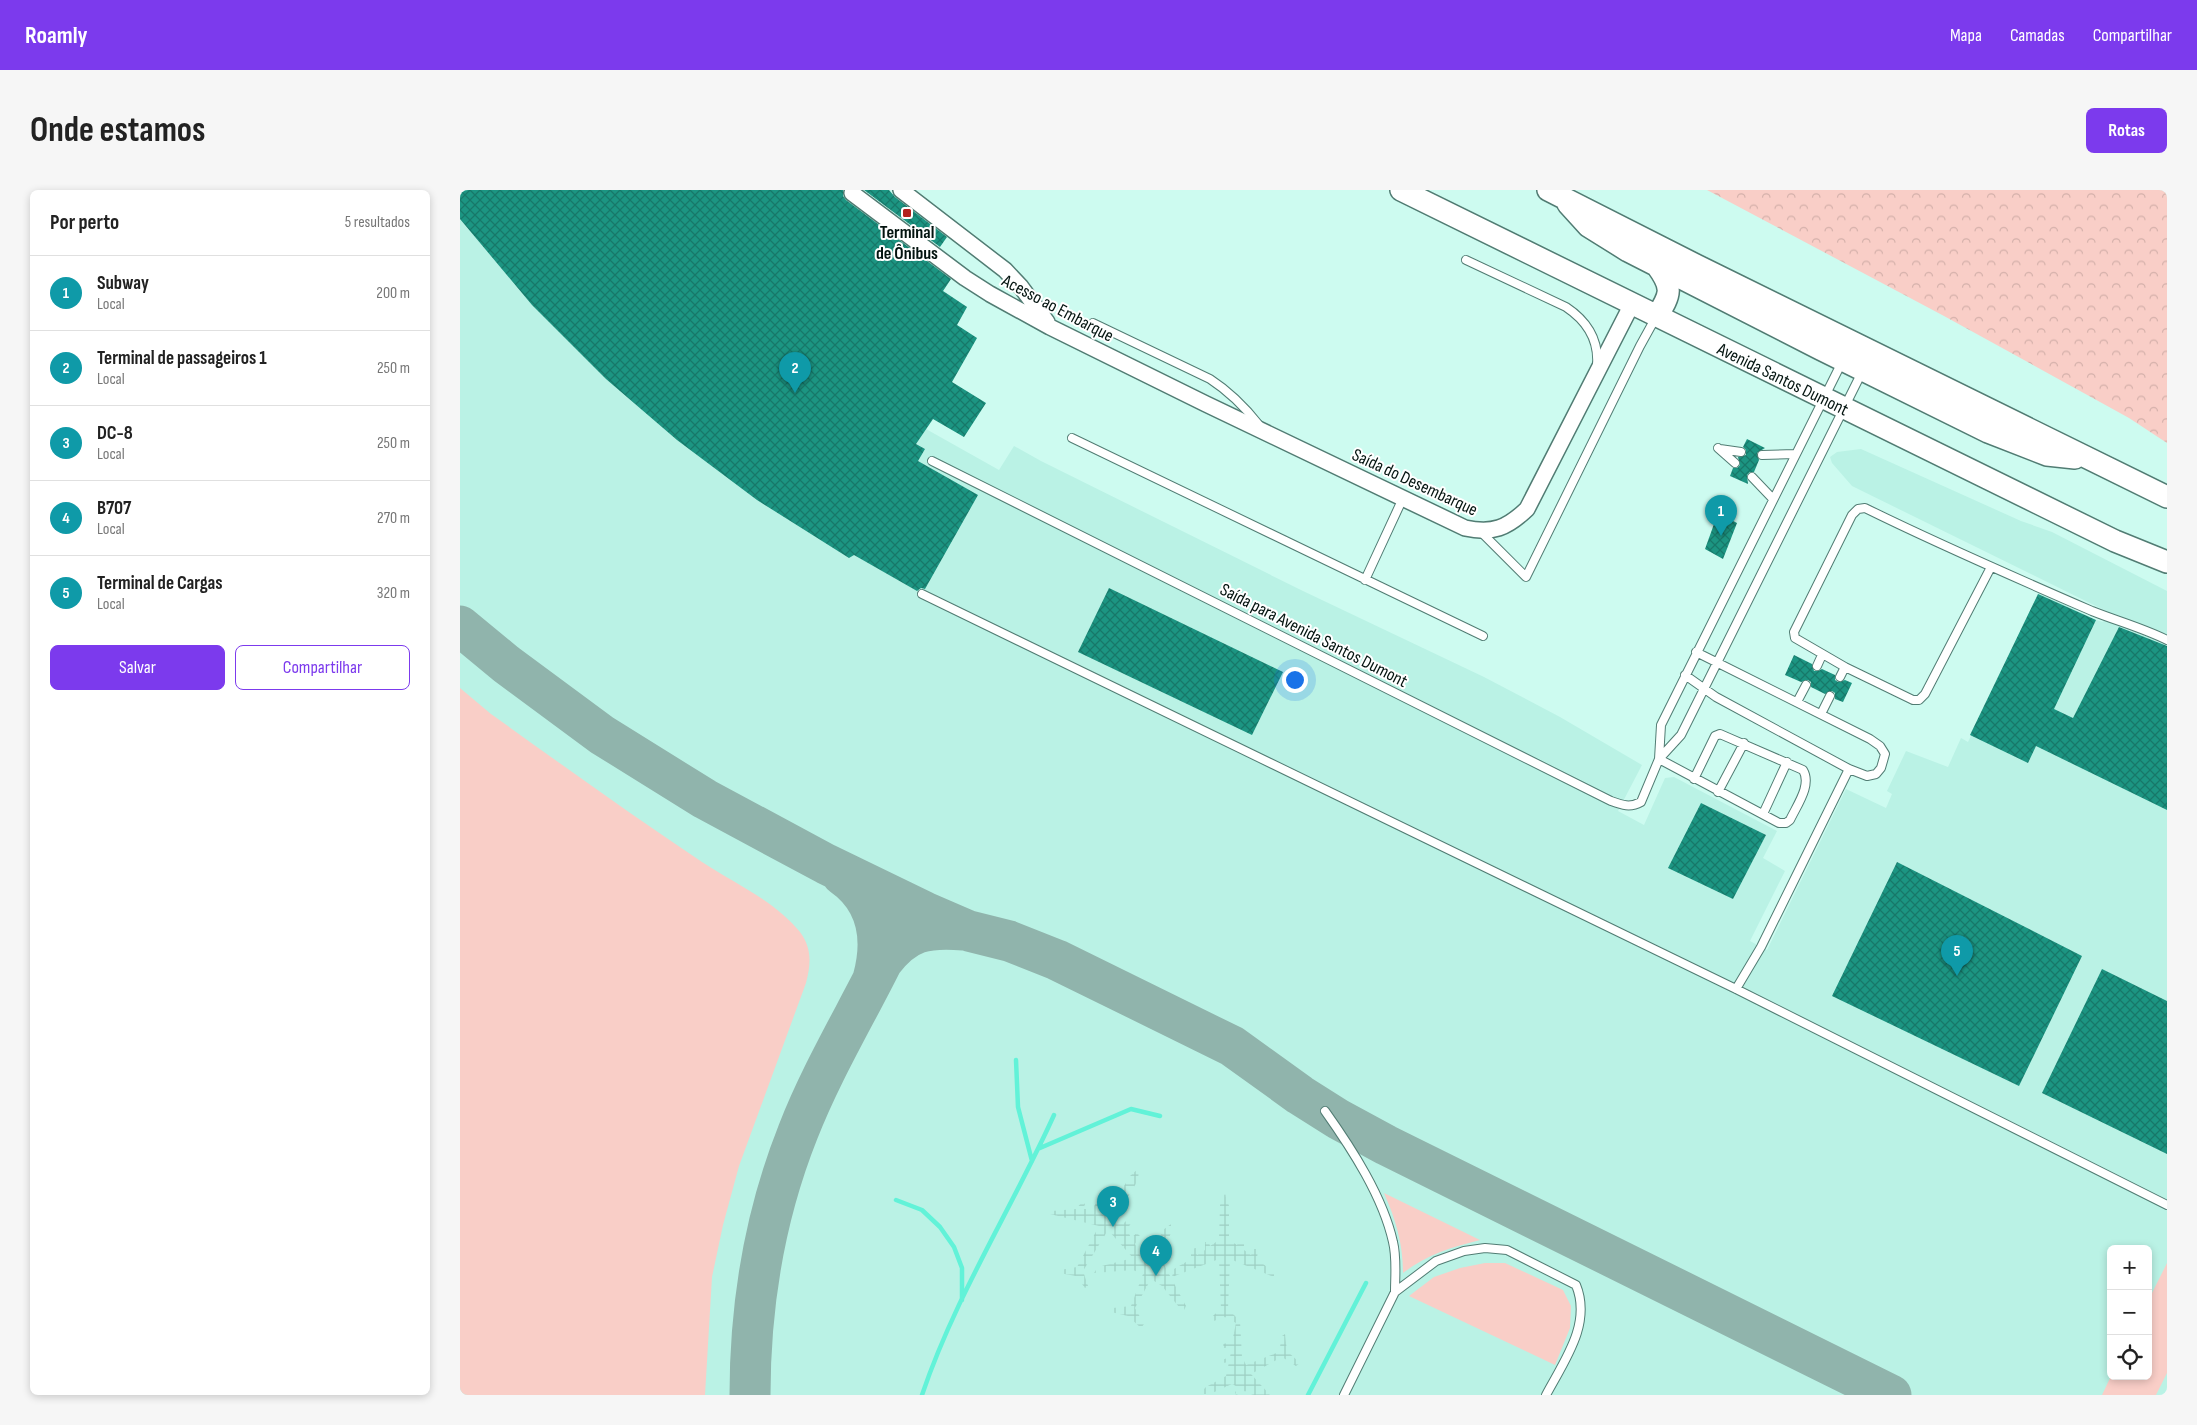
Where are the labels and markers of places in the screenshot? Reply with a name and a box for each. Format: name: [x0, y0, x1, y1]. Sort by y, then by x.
marker: Terminal de Ônibus: [901, 207, 913, 219]
place label: Terminal de Ônibus: [876, 222, 938, 264]
pin: 2: [779, 352, 811, 393]
pin: 1: [1705, 495, 1737, 536]
pin: 5: [1941, 935, 1973, 976]
pin: 3: [1097, 1186, 1129, 1227]
pin: 4: [1140, 1235, 1172, 1276]

